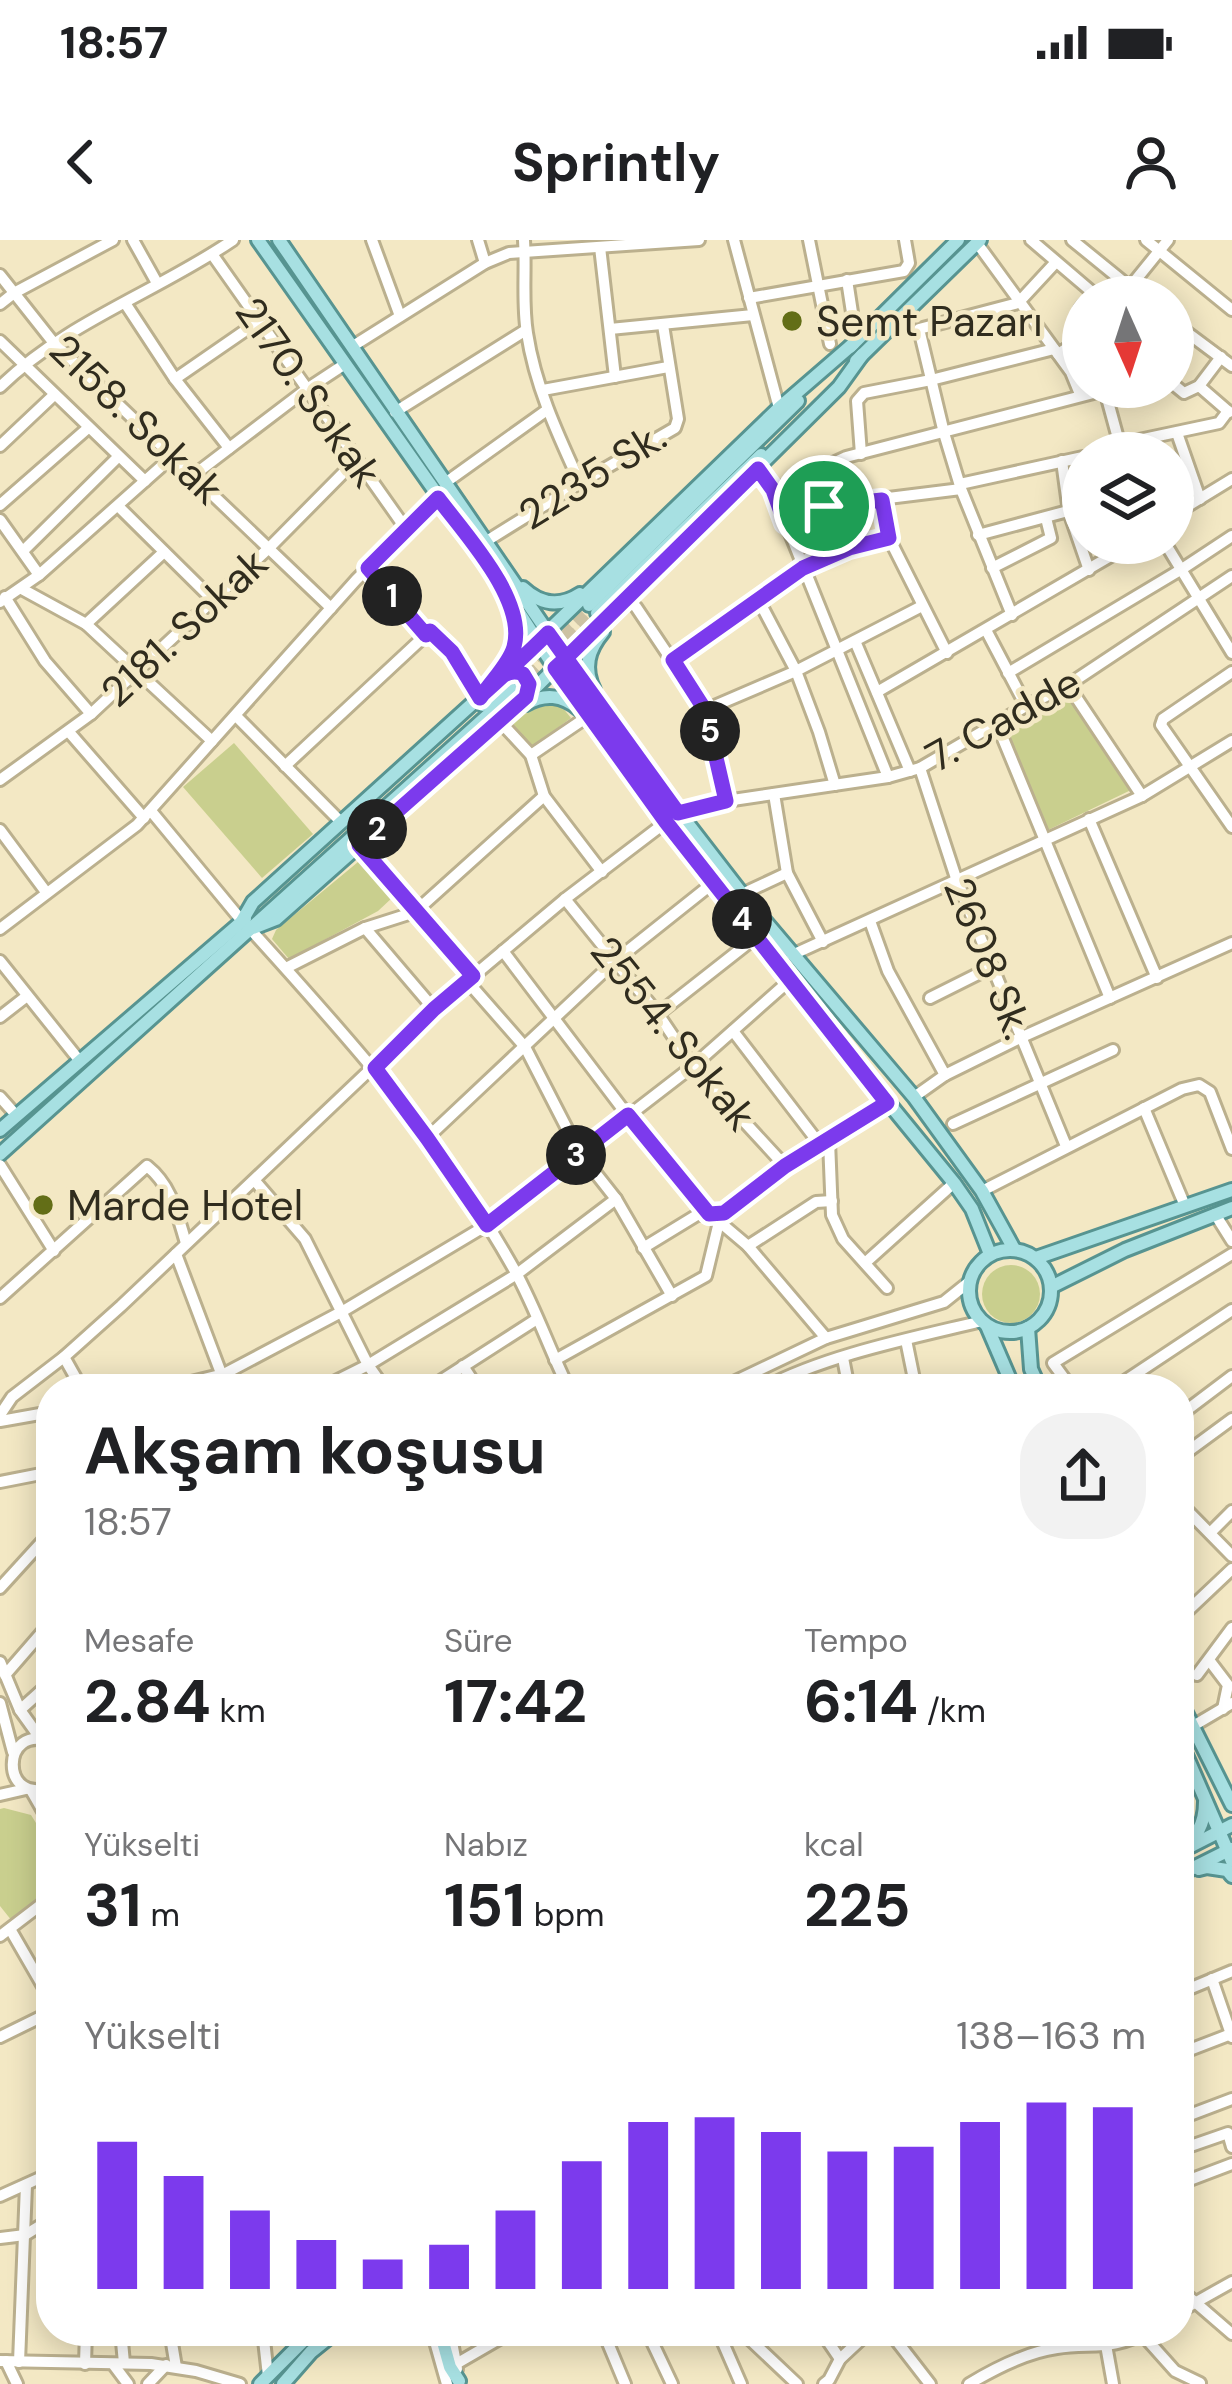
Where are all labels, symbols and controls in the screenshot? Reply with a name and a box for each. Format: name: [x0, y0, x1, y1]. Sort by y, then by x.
text: 18:57: [60, 13, 168, 72]
text: Sprintly: [512, 127, 720, 198]
icon: back: [48, 129, 114, 195]
icon: person: [1118, 129, 1184, 195]
north arrow: [1062, 276, 1194, 408]
map controls: [1062, 276, 1194, 564]
street label: 2170. Sokak: [223, 286, 394, 498]
place label: Semt Pazarı: [816, 294, 1043, 349]
marker: Semt Pazarı: [779, 308, 805, 334]
street label: 2158. Sokak: [38, 322, 236, 516]
street label: 2235 Sk.: [508, 409, 676, 542]
button: layers: [1062, 432, 1194, 564]
pin: [773, 455, 875, 557]
icon: arrive: [791, 473, 857, 539]
street label: 2181. Sokak: [89, 536, 279, 719]
pin: 1: [362, 566, 422, 626]
text: 1: [386, 574, 398, 617]
street label: 7. Cadde: [916, 654, 1090, 784]
pin: 5: [680, 701, 740, 761]
text: 5: [700, 709, 720, 752]
pin: 2: [347, 799, 407, 859]
text: 2: [367, 807, 387, 850]
street label: 2608 Sk.: [931, 869, 1046, 1047]
pin: 4: [712, 889, 772, 949]
text: 4: [731, 897, 753, 940]
street label: 2554. Sokak: [578, 925, 769, 1142]
pin: 3: [546, 1125, 606, 1185]
text: 3: [566, 1133, 586, 1176]
place label: Marde Hotel: [67, 1178, 303, 1233]
marker: Marde Hotel: [30, 1192, 56, 1218]
text: Akşam koşusu: [84, 1408, 546, 1493]
button: share: [1020, 1413, 1146, 1539]
text: 18:57: [84, 1496, 172, 1547]
text: Mesafe: [84, 1619, 194, 1662]
text: Süre: [444, 1619, 512, 1662]
text: Tempo: [804, 1619, 908, 1662]
text: 2.84: [84, 1662, 211, 1741]
text: 17:42: [444, 1662, 587, 1741]
text: 6:14: [804, 1662, 918, 1741]
text: km: [211, 1689, 266, 1732]
text: /km: [918, 1689, 986, 1732]
text: Yükselti: [84, 1823, 200, 1866]
text: Nabız: [444, 1823, 528, 1866]
text: kcal: [804, 1823, 864, 1866]
text: 31: [84, 1866, 142, 1945]
text: 151: [444, 1866, 525, 1945]
text: 225: [804, 1866, 911, 1945]
text: m: [142, 1893, 180, 1936]
text: bpm: [525, 1893, 605, 1936]
text: Yükselti: [84, 2010, 221, 2061]
text: 138–163 m: [956, 2010, 1146, 2061]

